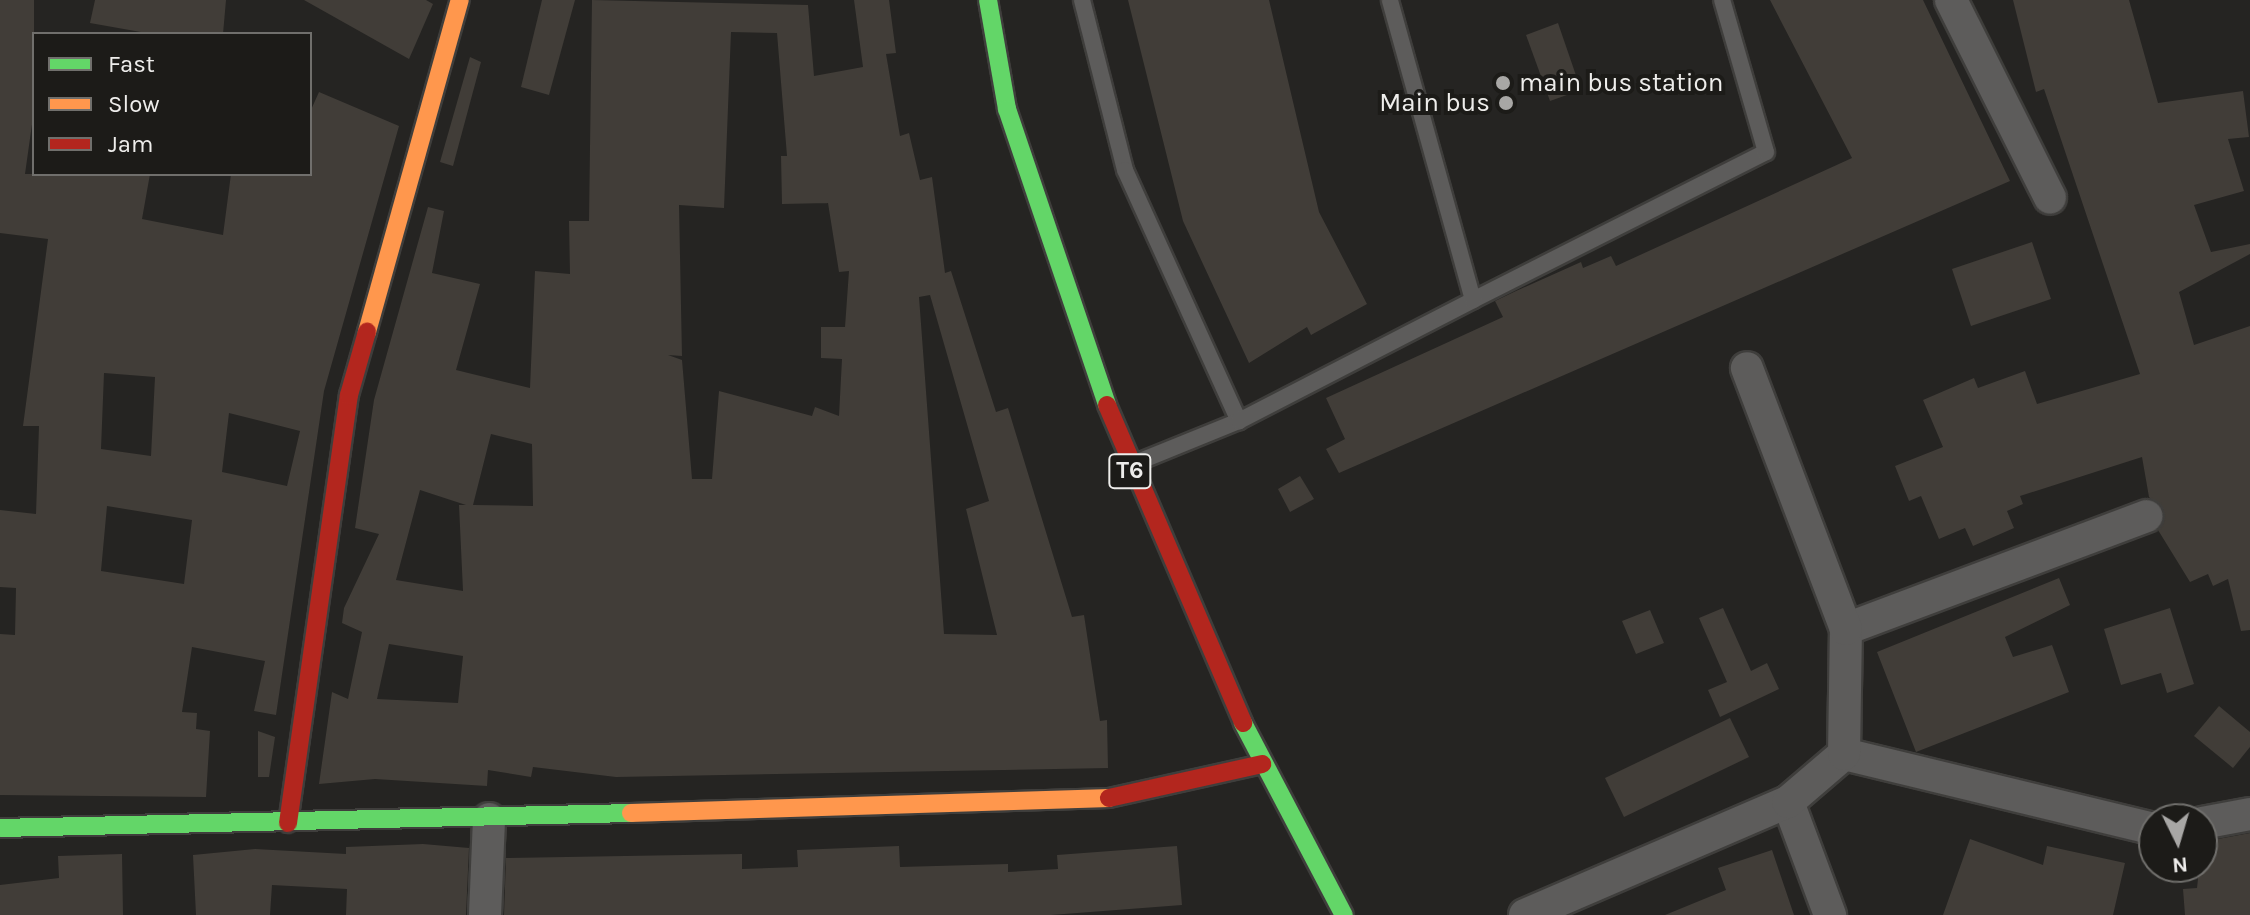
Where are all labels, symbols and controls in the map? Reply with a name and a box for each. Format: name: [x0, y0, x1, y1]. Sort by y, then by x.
legend: [32, 32, 312, 176]
text: Fast: [108, 50, 155, 78]
place label: main bus station: [1519, 67, 1723, 99]
marker: main bus station: [1494, 74, 1512, 92]
place label: Main bus: [1379, 87, 1490, 119]
text: Slow: [108, 90, 160, 118]
marker: Main bus: [1497, 94, 1515, 112]
text: Jam: [108, 130, 153, 158]
road number: T6: [1108, 451, 1152, 491]
north arrow: [2138, 803, 2218, 883]
text: N: [2171, 851, 2189, 879]

